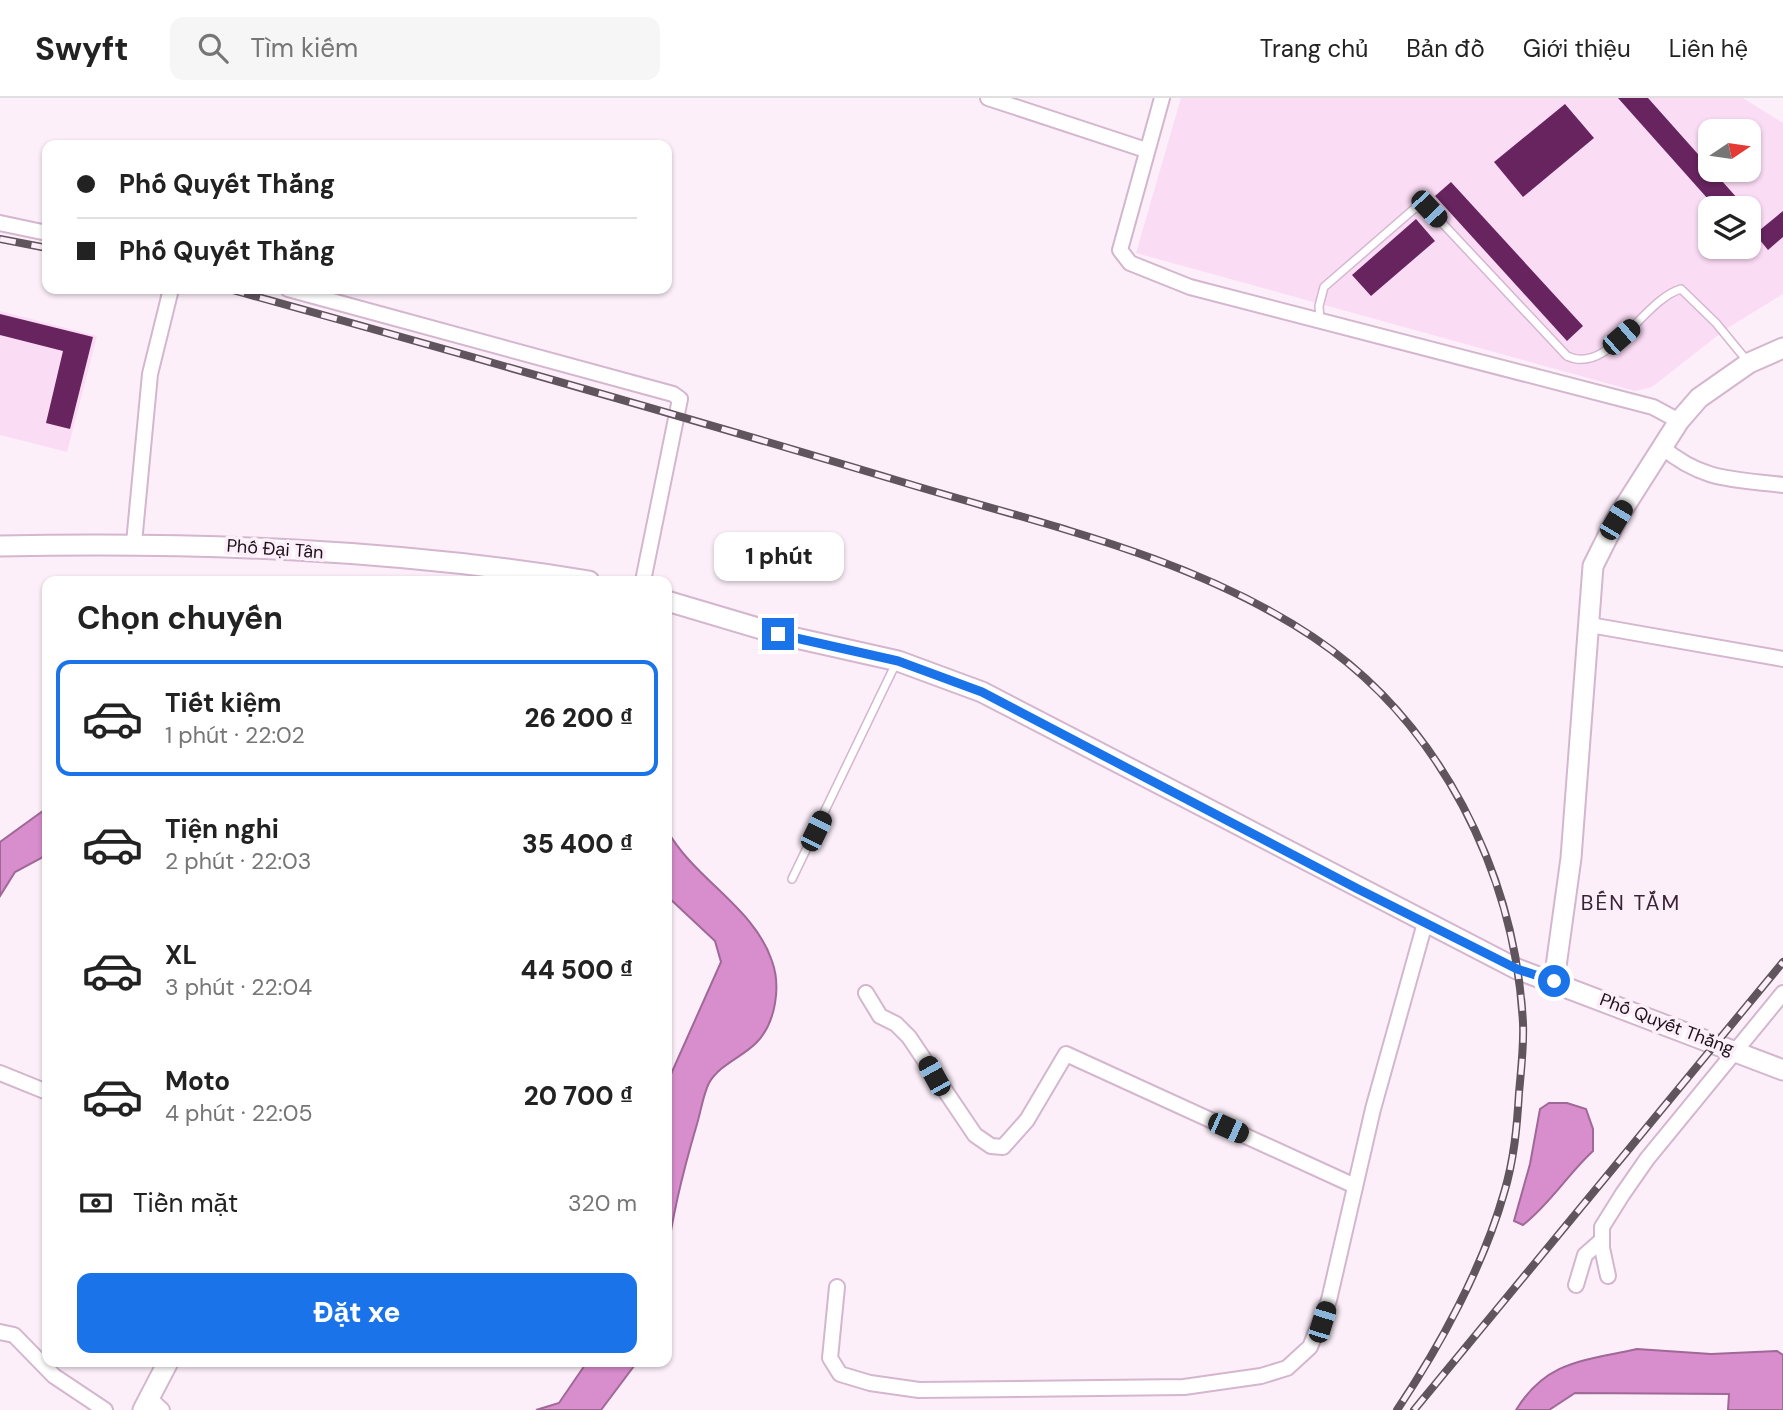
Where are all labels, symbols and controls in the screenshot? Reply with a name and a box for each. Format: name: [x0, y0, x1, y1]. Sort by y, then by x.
search box: [170, 17, 660, 80]
text: Swyft: [35, 27, 128, 70]
icon: search: [194, 29, 232, 67]
text: Tìm kiếm: [250, 31, 358, 65]
text: Trang chủ: [1260, 33, 1368, 64]
text: Bản đồ: [1406, 33, 1485, 64]
text: Giới thiệu: [1523, 33, 1631, 64]
text: Liên hệ: [1669, 33, 1748, 64]
north arrow: [1698, 119, 1760, 182]
map controls: [1698, 119, 1761, 259]
text: Phố Quyết Thắng: [119, 167, 335, 201]
car: [1407, 186, 1452, 232]
button: layers: [1698, 196, 1761, 259]
text: Phố Quyết Thắng: [119, 234, 335, 268]
car: [1599, 315, 1644, 359]
car: [1597, 497, 1636, 543]
callout: 1 phút: [713, 532, 843, 582]
street label: Phố Đại Tân: [226, 534, 324, 564]
text: 1 phút: [745, 541, 813, 571]
text: Chọn chuyến: [77, 597, 283, 639]
route end: [762, 618, 794, 650]
text: Tiết kiệm: [165, 686, 282, 720]
icon: car: [81, 687, 144, 750]
text: 26 200 ₫: [524, 701, 633, 735]
text: 1 phút · 22:02: [165, 720, 305, 750]
car: [798, 808, 835, 854]
text: Tiện nghi: [165, 812, 279, 846]
icon: car: [81, 813, 144, 876]
text: 35 400 ₫: [522, 827, 633, 861]
text: 2 phút · 22:03: [165, 846, 311, 876]
district label: BẾN TẮM: [1581, 889, 1681, 917]
text: XL: [165, 938, 197, 972]
icon: car: [81, 939, 144, 1002]
text: 44 500 ₫: [521, 953, 633, 987]
route start: [1538, 965, 1570, 997]
text: 3 phút · 22:04: [165, 972, 312, 1002]
street label: Phố Quyết Thắng: [1596, 987, 1738, 1061]
car: [915, 1053, 954, 1099]
text: Moto: [165, 1064, 230, 1098]
icon: car: [81, 1065, 144, 1128]
text: 20 700 ₫: [524, 1079, 633, 1113]
text: 4 phút · 22:05: [165, 1098, 313, 1128]
car: [1205, 1110, 1252, 1146]
icon: cash: [77, 1184, 115, 1222]
text: Tiền mặt: [133, 1186, 238, 1220]
text: 320 m: [568, 1188, 637, 1218]
button: Đặt xe: [77, 1273, 637, 1353]
car: [1306, 1299, 1339, 1345]

